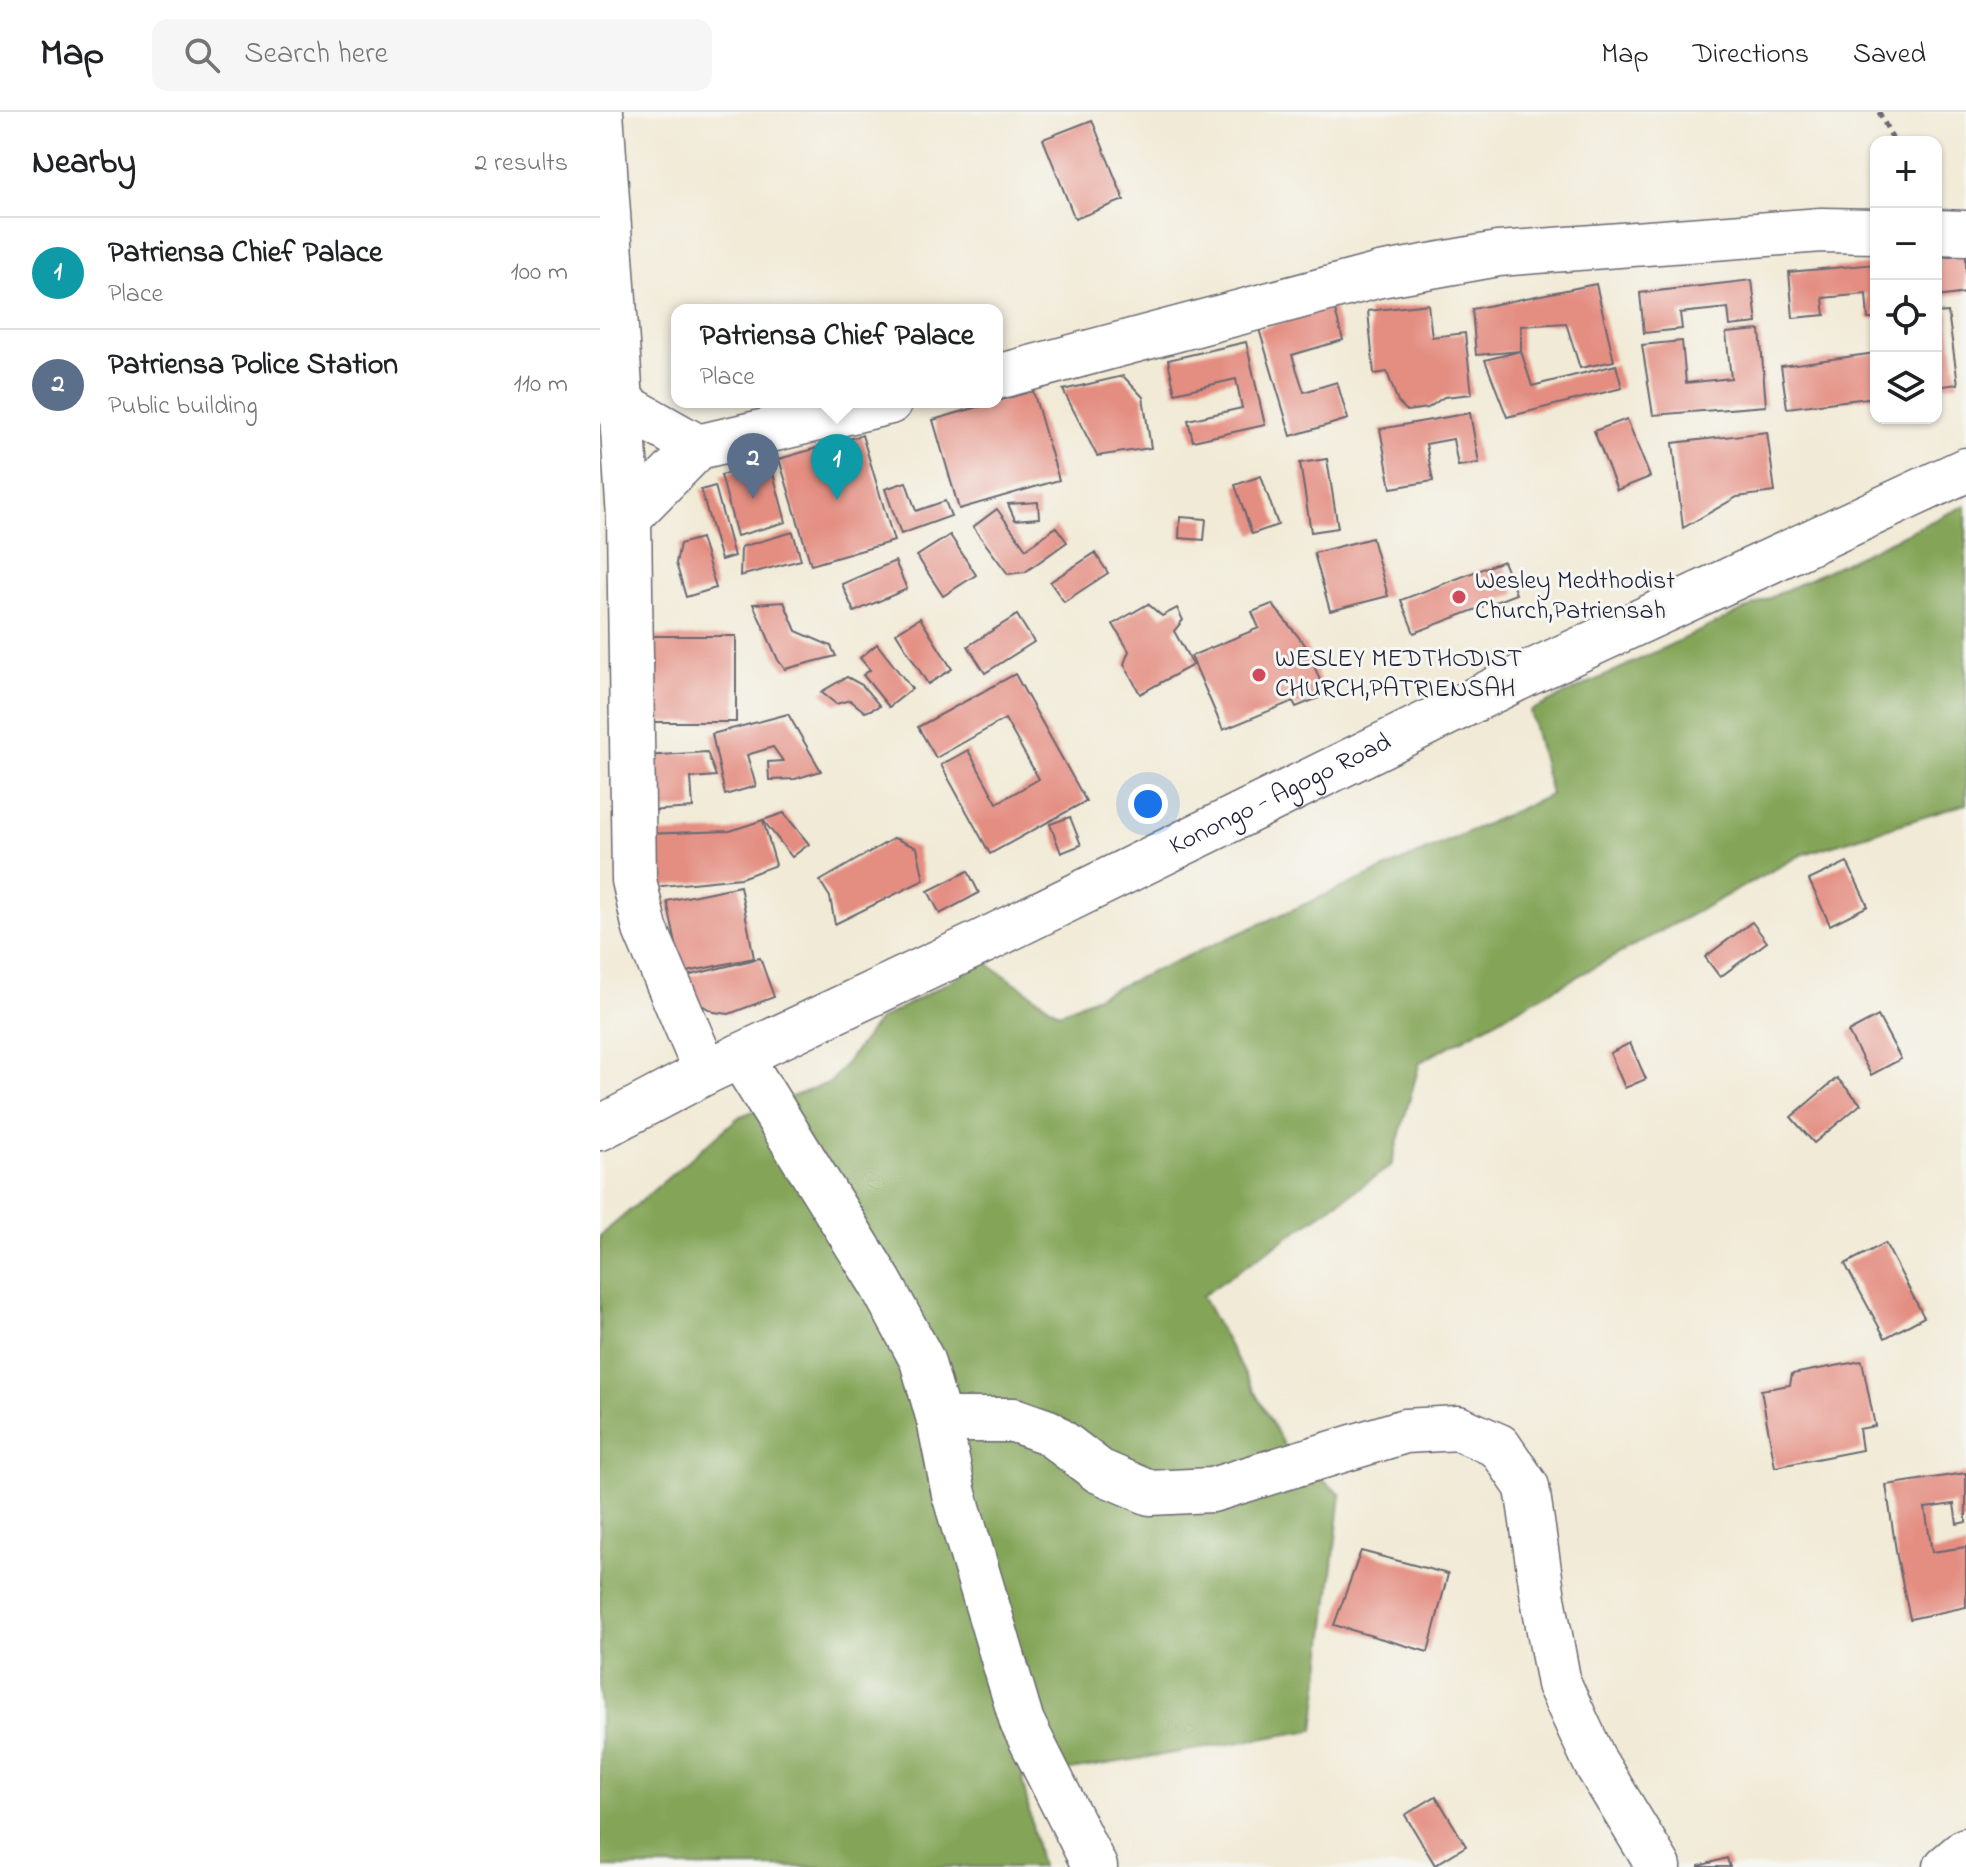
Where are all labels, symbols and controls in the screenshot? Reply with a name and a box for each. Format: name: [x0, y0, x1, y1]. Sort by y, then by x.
search box: [152, 19, 712, 91]
text: Map: [40, 27, 104, 83]
icon: search: [180, 33, 224, 77]
text: Search here: [244, 33, 388, 77]
text: Map: [1601, 35, 1649, 76]
text: Directions: [1693, 35, 1809, 76]
text: Saved: [1853, 35, 1926, 76]
map controls: [1870, 136, 1942, 424]
button: +: [1870, 136, 1942, 208]
text: Nearby: [32, 139, 136, 189]
text: 2 results: [475, 145, 568, 183]
button: −: [1870, 208, 1942, 280]
text: Patriensa Chief Palace: [108, 232, 383, 276]
text: 1: [54, 254, 62, 292]
text: 100 m: [511, 254, 568, 292]
text: Place: [108, 276, 163, 314]
button: locate: [1870, 280, 1942, 352]
popup: [671, 304, 1003, 408]
text: Patriensa Chief Palace: [700, 315, 974, 359]
text: Patriensa Police Station: [108, 344, 398, 388]
button: layers: [1870, 352, 1942, 424]
text: Place: [700, 359, 755, 397]
text: 2: [52, 366, 64, 404]
text: 110 m: [514, 366, 568, 404]
text: Public building: [108, 388, 258, 426]
pin: 2: [727, 433, 779, 499]
pin: 1: [811, 434, 863, 500]
place label: Wesley Medthodist Church,Patriensah: [1475, 563, 1675, 631]
marker: Wesley Medthodist Church,Patriensah: [1450, 588, 1468, 606]
place label: WESLEY MEDTHODIST CHURCH,PATRIENSAH: [1275, 641, 1522, 709]
marker: WESLEY MEDTHODIST CHURCH,PATRIENSAH: [1250, 666, 1268, 684]
street label: Konongo - Agogo Road: [1163, 724, 1399, 866]
your location: [1128, 784, 1168, 824]

